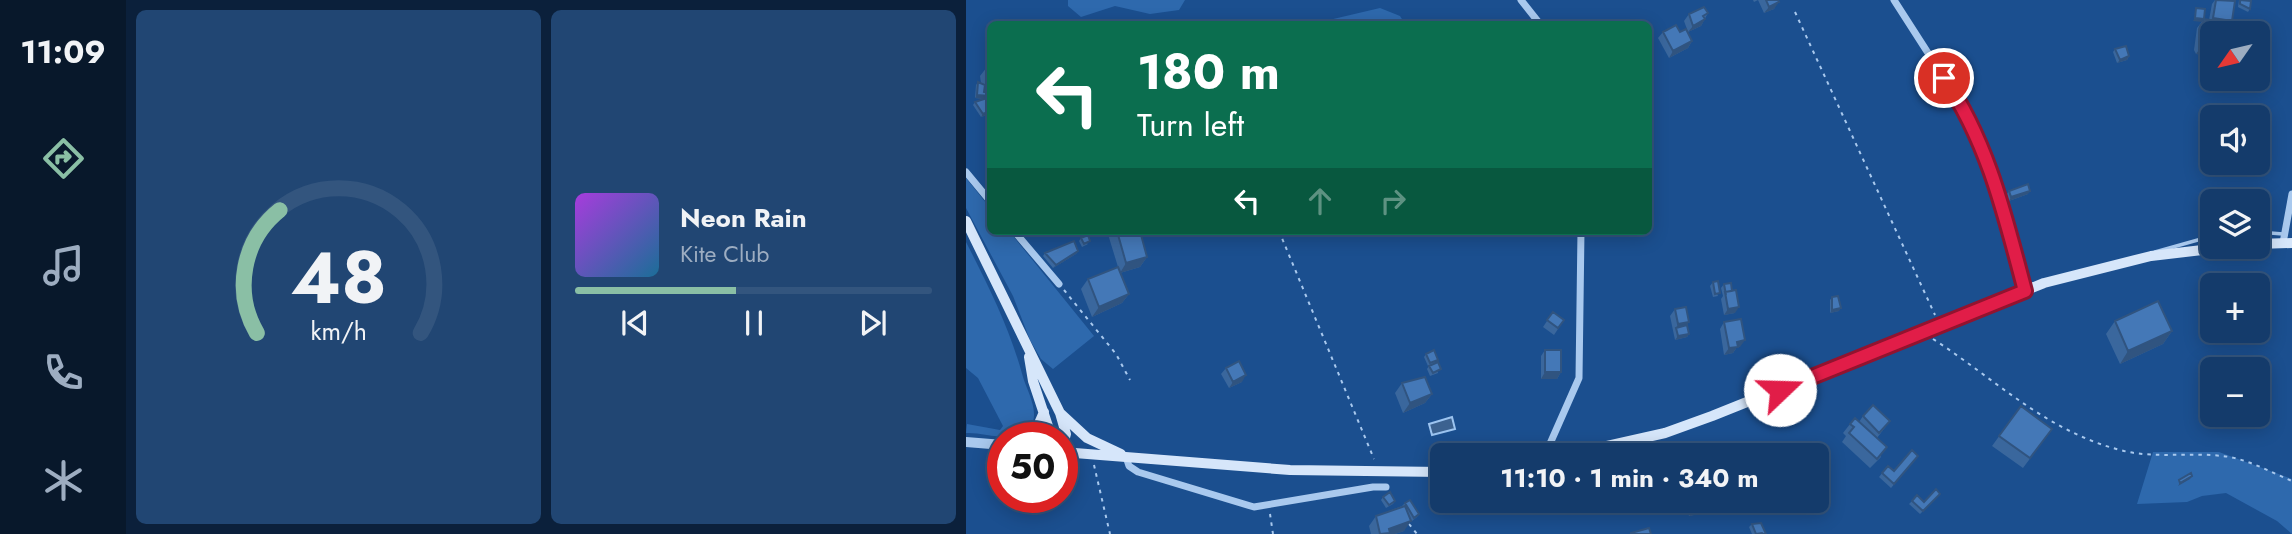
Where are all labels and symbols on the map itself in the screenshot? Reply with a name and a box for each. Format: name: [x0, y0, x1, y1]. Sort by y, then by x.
north arrow: [2200, 21, 2270, 91]
pin: [1914, 48, 1974, 108]
position arrow: [1743, 353, 1817, 427]
speed limit sign: 50: [987, 422, 1078, 513]

